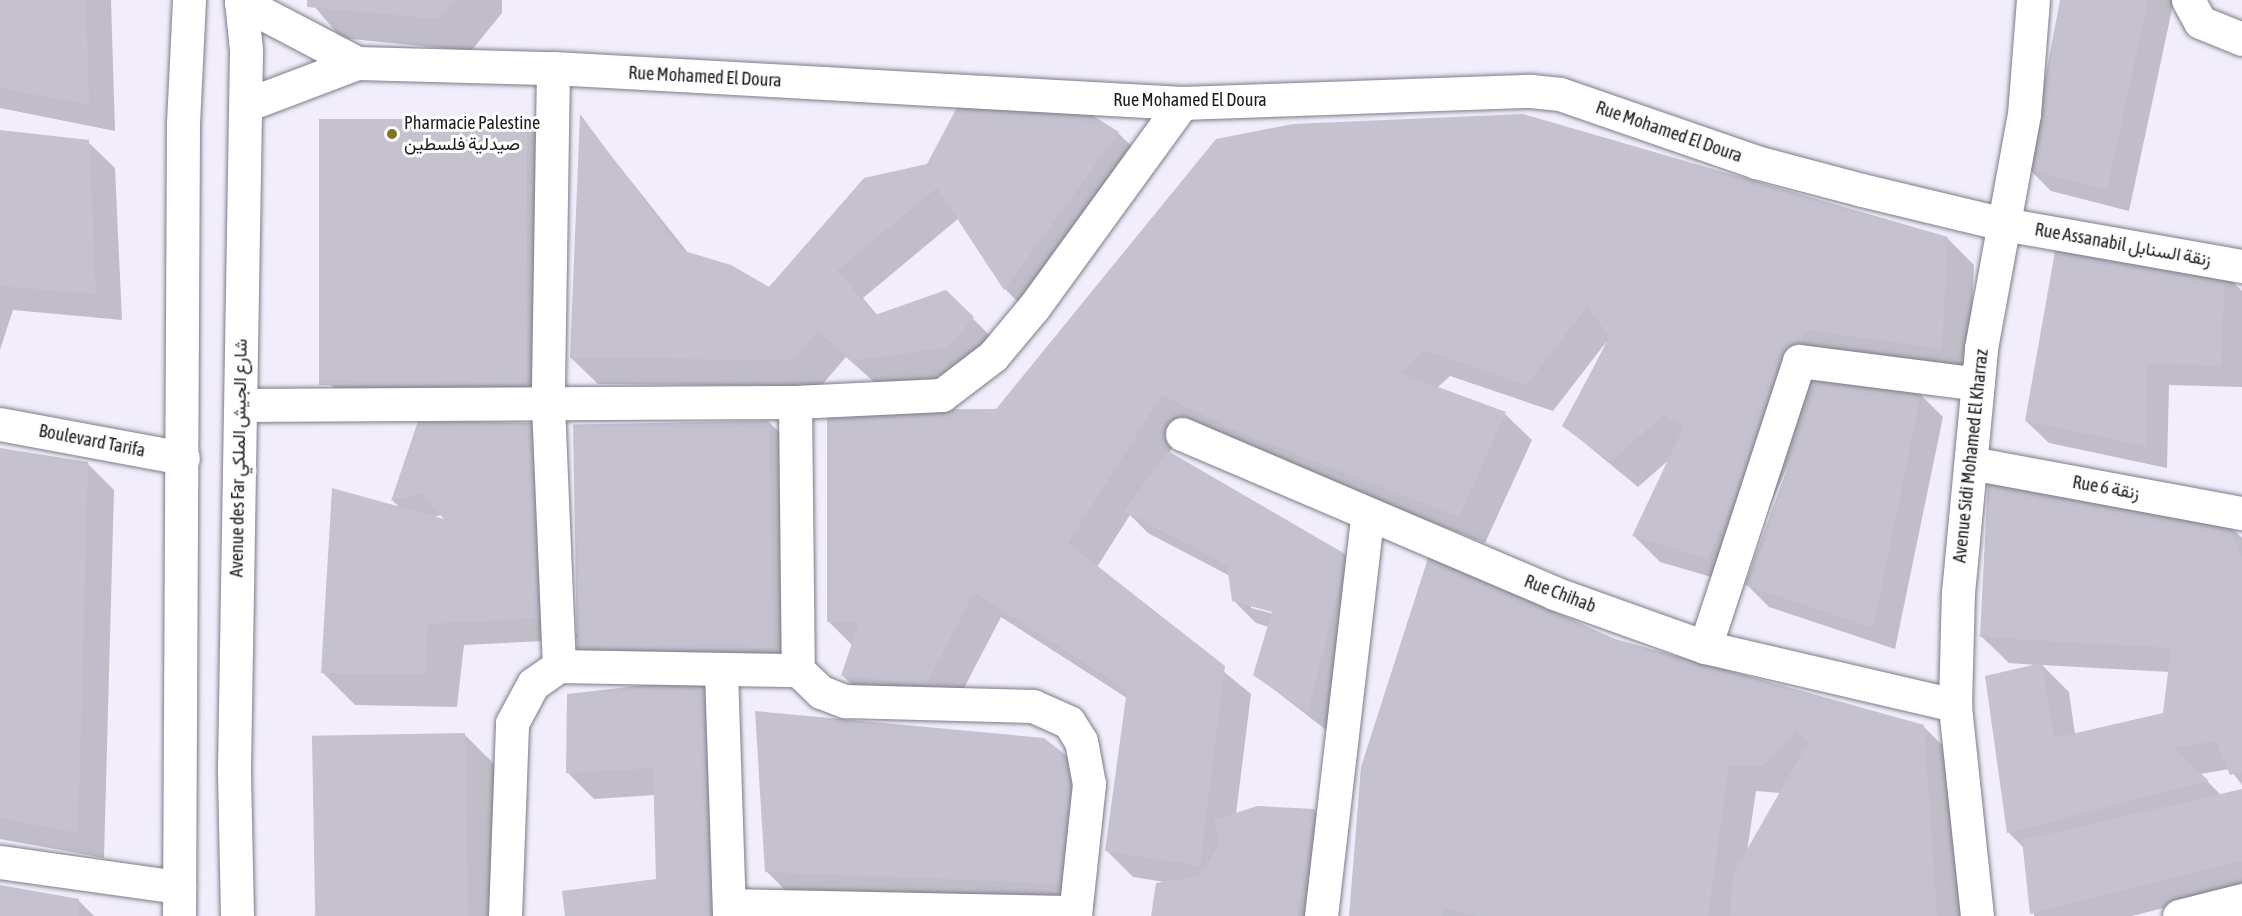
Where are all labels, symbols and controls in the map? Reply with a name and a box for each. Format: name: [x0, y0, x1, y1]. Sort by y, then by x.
street label: Rue Mohamed El Doura: [628, 62, 782, 92]
street label: Rue Mohamed El Doura: [1113, 89, 1267, 111]
street label: Rue Mohamed El Doura: [1593, 97, 1745, 167]
place label: Pharmacie Palestine صيدلية فلسطين: [404, 113, 540, 156]
marker: Pharmacie Palestine صيدلية فلسطين: [385, 127, 399, 141]
street label: Rue Assanabil زنقة السنابل: [2033, 219, 2213, 271]
street label: Avenue des Far شارع الجيش الملكي: [226, 338, 252, 578]
street label: Avenue Sidi Mohamed El Kharraz: [1949, 348, 1993, 564]
street label: Boulevard Tarifa: [37, 420, 147, 462]
street label: Rue 6 زنقة: [2071, 471, 2141, 505]
street label: Rue Chihab: [1521, 570, 1599, 618]

